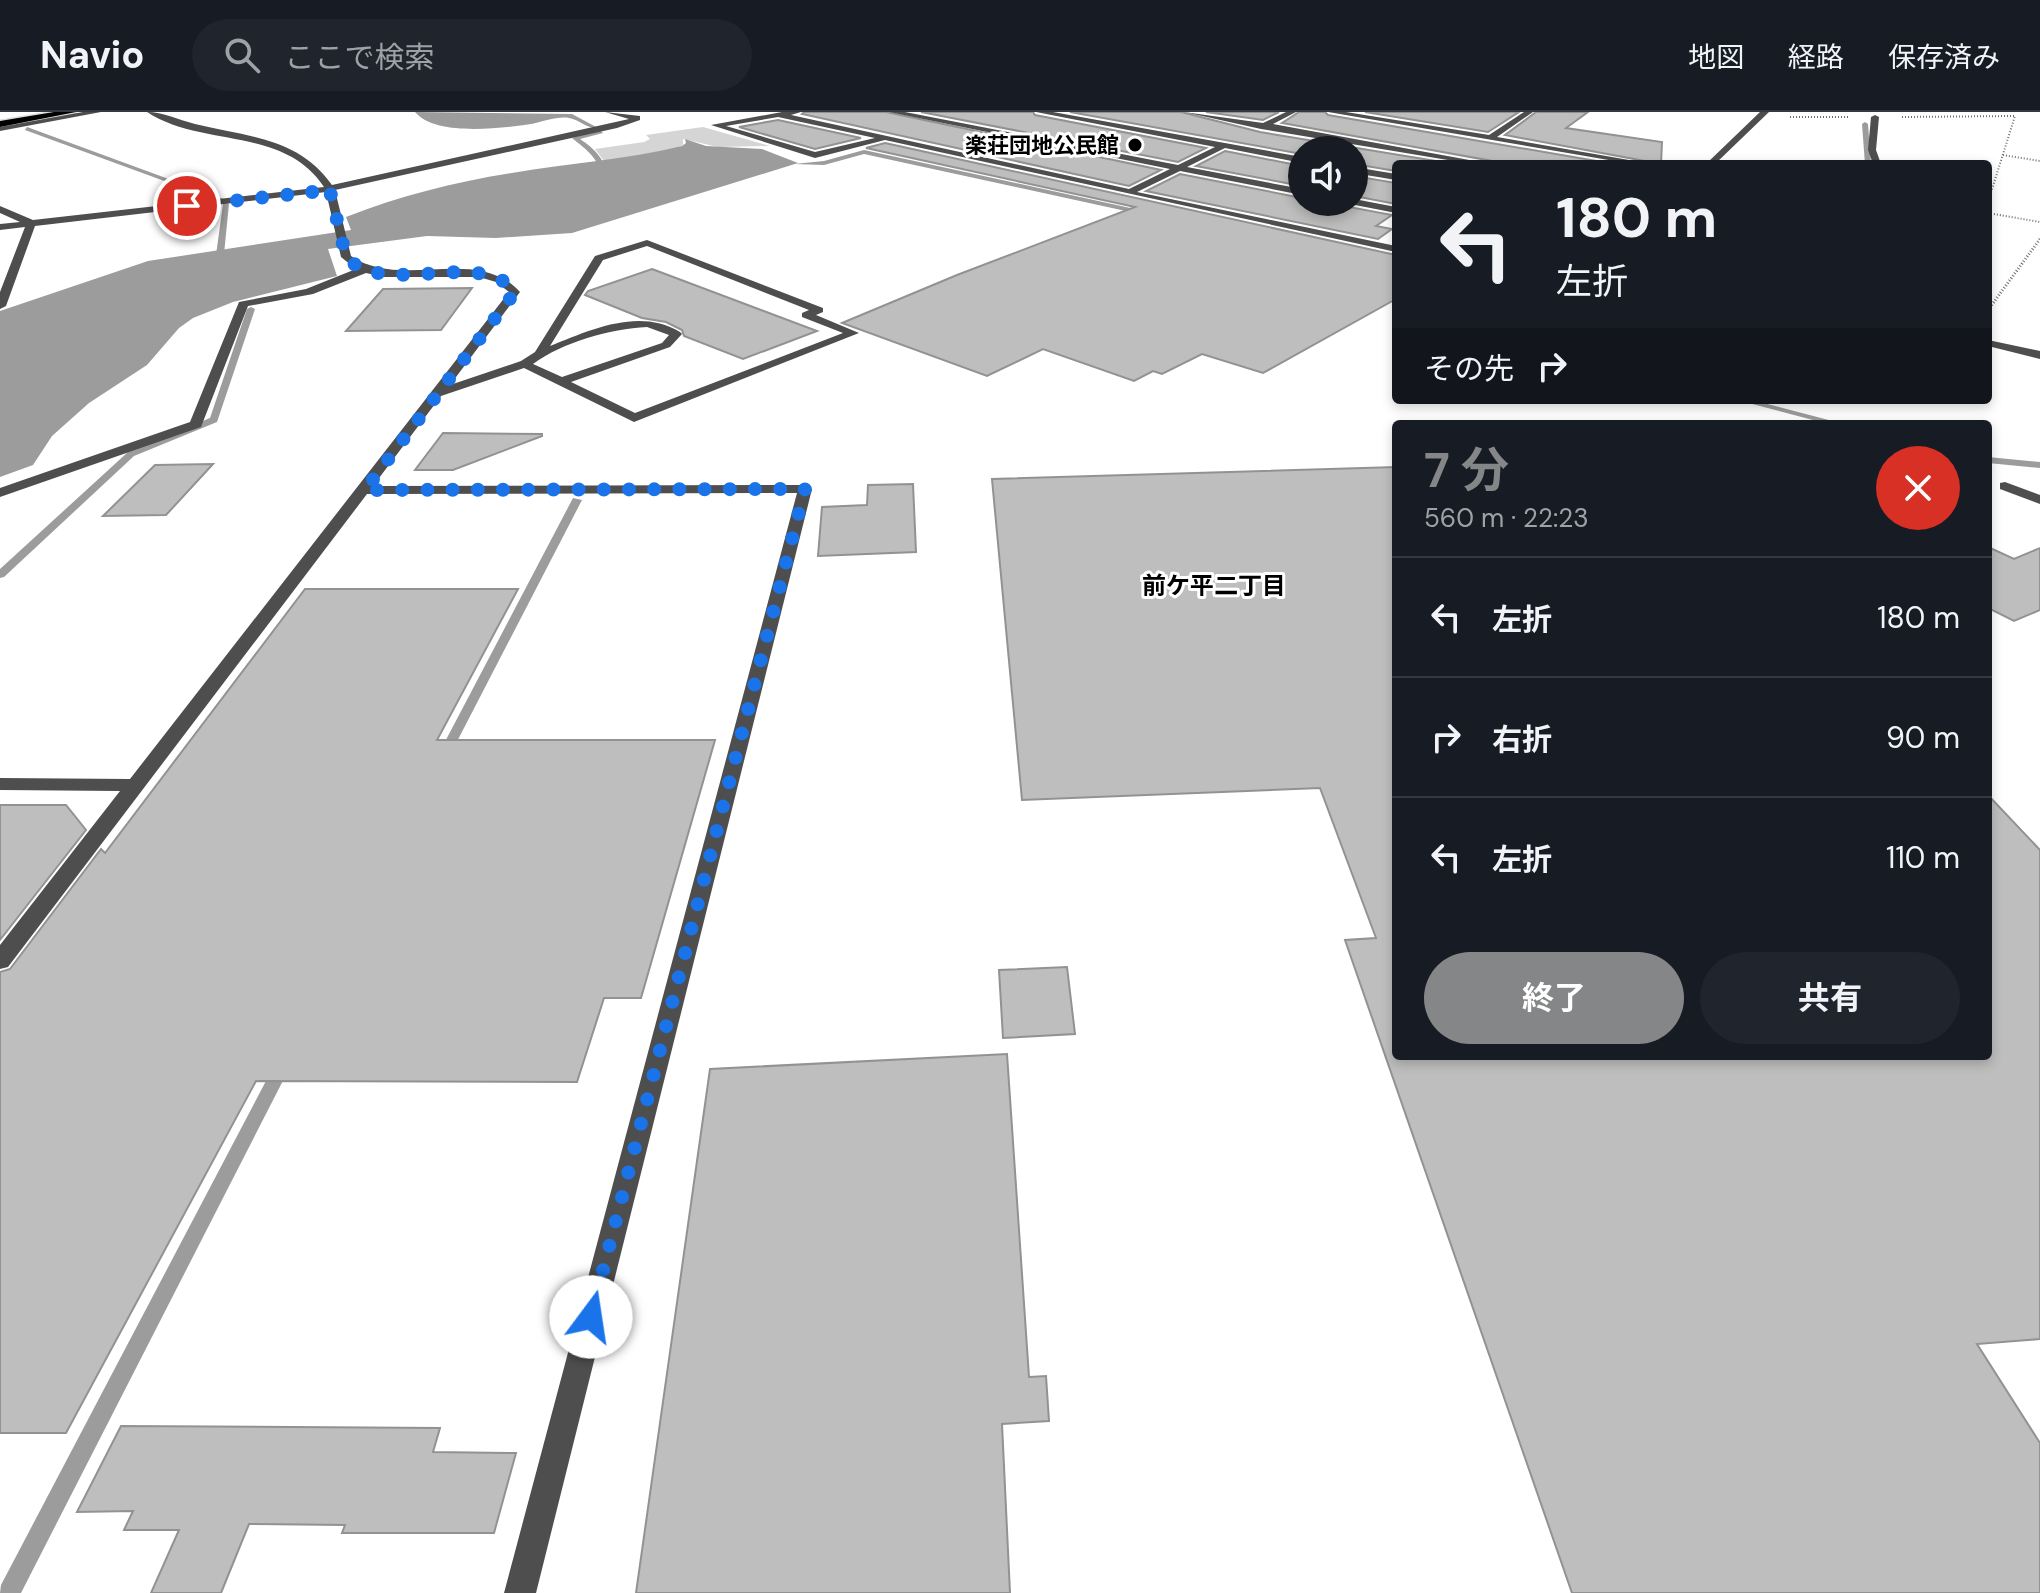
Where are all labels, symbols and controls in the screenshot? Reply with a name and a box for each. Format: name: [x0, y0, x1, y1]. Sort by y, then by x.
search box: [192, 19, 752, 91]
text: Navio: [40, 30, 144, 80]
icon: search: [220, 33, 264, 77]
text: ここで検索: [284, 38, 434, 77]
text: 地図: [1688, 39, 1744, 76]
text: 経路: [1788, 39, 1844, 76]
text: 保存済み: [1888, 39, 2000, 76]
place label: 楽荘団地公民館: [965, 131, 1119, 160]
marker: 楽荘団地公民館: [1126, 136, 1144, 154]
map controls: [1288, 136, 1368, 216]
button: sound: [1288, 136, 1368, 216]
pin: [153, 172, 221, 240]
text: 180 m: [1556, 181, 1717, 254]
icon: arrive: [165, 184, 209, 228]
icon: left: [1424, 192, 1528, 296]
text: 左折: [1556, 258, 1628, 305]
icon: right: [1530, 344, 1574, 388]
text: その先: [1424, 349, 1514, 388]
text: 7 分: [1424, 439, 1509, 502]
button: close: [1876, 446, 1960, 530]
text: 560 m · 22:23: [1424, 501, 1589, 535]
district label: 前ケ平二丁目: [1142, 570, 1286, 601]
icon: left: [1424, 595, 1468, 639]
text: 180 m: [1877, 598, 1960, 637]
text: 左折: [1492, 600, 1552, 639]
icon: right: [1424, 715, 1468, 759]
text: 90 m: [1886, 718, 1960, 757]
text: 右折: [1492, 720, 1552, 759]
icon: left: [1424, 835, 1468, 879]
text: 110 m: [1886, 838, 1960, 877]
text: 左折: [1492, 840, 1552, 879]
button: 終了: [1424, 952, 1684, 1044]
button: 共有: [1700, 952, 1960, 1044]
position arrow: [549, 1275, 633, 1359]

